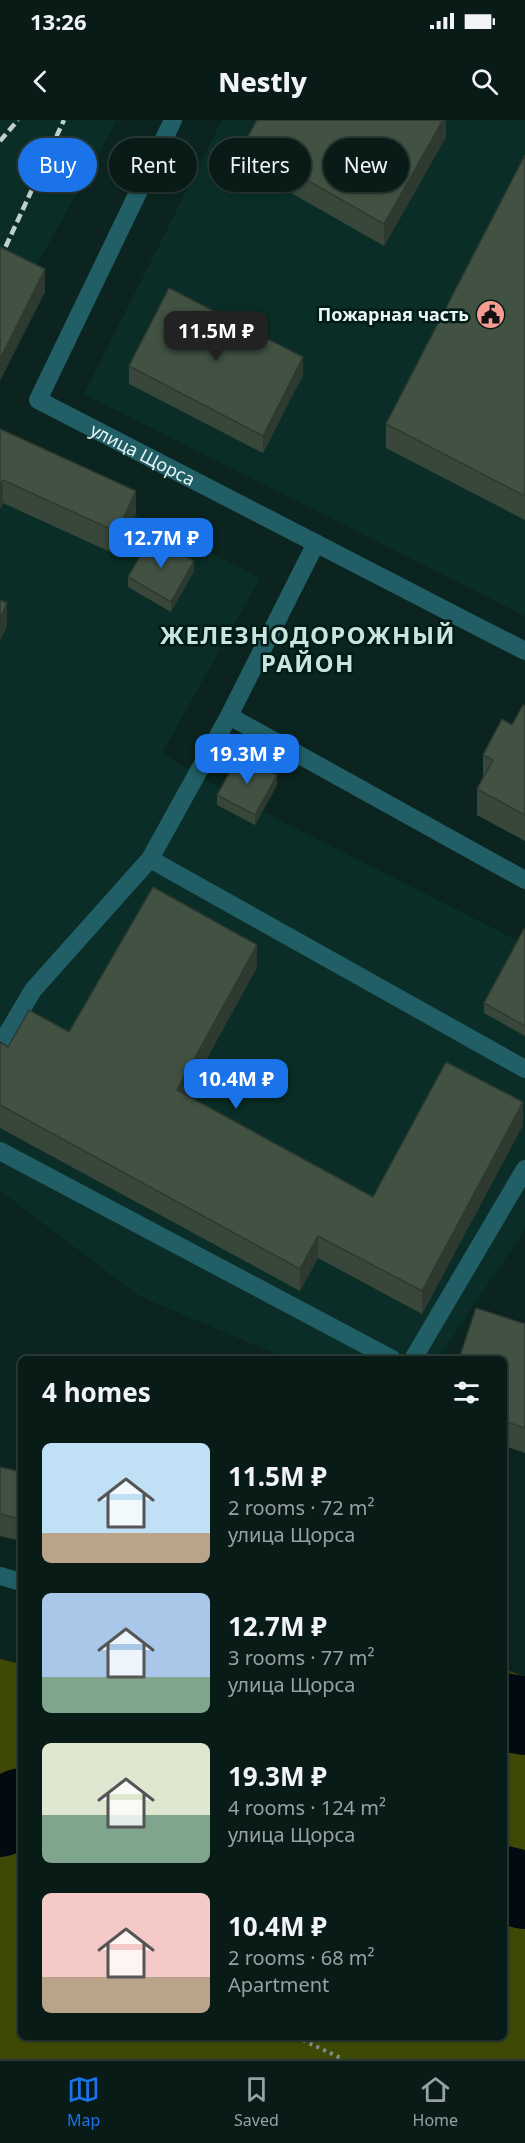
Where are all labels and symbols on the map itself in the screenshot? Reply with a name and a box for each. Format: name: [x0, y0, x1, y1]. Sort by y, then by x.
public building icon: Пожарная часть: [474, 298, 506, 330]
place label: Пожарная часть: [318, 302, 469, 326]
pin: 11.5M ₽: [161, 311, 271, 362]
street label: улица Щорса: [87, 417, 200, 491]
pin: 12.7M ₽: [106, 518, 216, 569]
district label: ЖЕЛЕЗНОДОРОЖНЫЙ РАЙОН: [160, 618, 456, 679]
pin: 19.3M ₽: [192, 734, 302, 785]
pin: 10.4M ₽: [181, 1059, 291, 1110]

